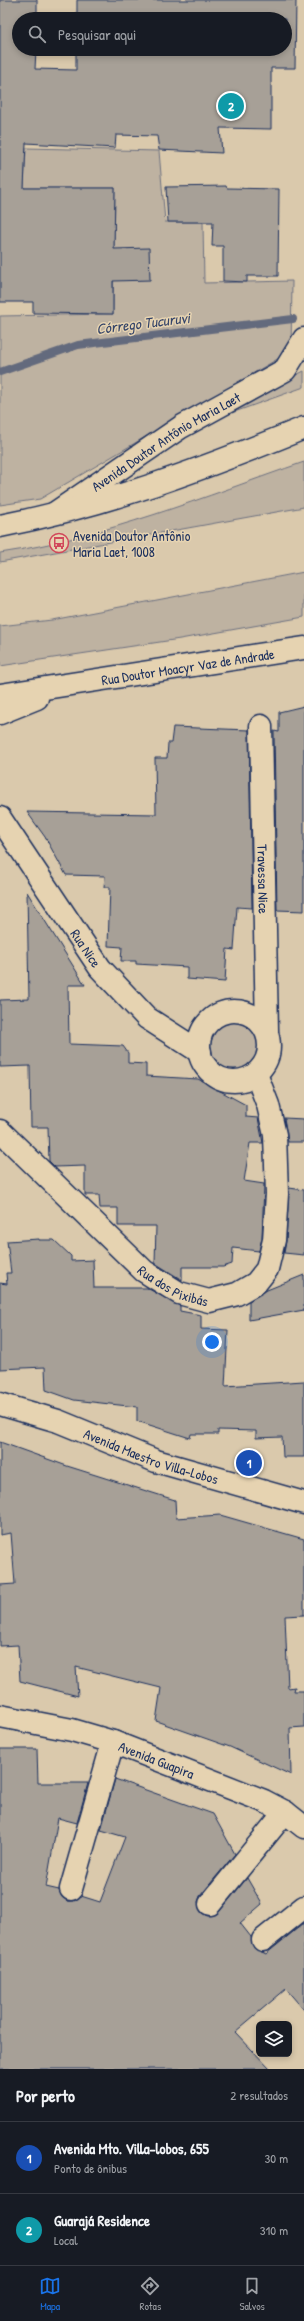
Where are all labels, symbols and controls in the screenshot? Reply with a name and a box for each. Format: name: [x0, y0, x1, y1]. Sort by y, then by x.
search box: [12, 12, 292, 56]
icon: search: [26, 23, 48, 45]
text: Pesquisar aqui: [58, 24, 136, 45]
pin: 2: [218, 91, 244, 121]
water label: Córrego Tucuruvi: [95, 307, 193, 339]
street label: Avenida Doutor Antônio Maria Laet: [87, 387, 244, 495]
place label: Avenida Doutor Antônio Maria Laet, 1008: [73, 526, 191, 561]
bus stop icon: Avenida Doutor Antônio Maria Laet, 1008: [48, 532, 70, 554]
street label: Rua Doutor Moacyr Vaz de Andrade: [100, 643, 276, 689]
street label: Travessa Nice: [254, 844, 274, 914]
street label: Rua Nice: [67, 925, 106, 971]
street label: Rua dos Pixibás: [134, 1261, 210, 1310]
your location: [202, 1332, 222, 1352]
street label: Avenida Maestro Villa-Lobos: [81, 1423, 221, 1488]
pin: 1: [236, 1448, 262, 1478]
street label: Avenida Guapira: [116, 1736, 198, 1783]
map controls: [256, 2021, 292, 2057]
button: layers: [256, 2021, 292, 2057]
text: Por perto: [16, 2084, 75, 2107]
text: 2 resultados: [230, 2086, 288, 2104]
text: Avenida Mto. Villa-lobos, 655: [54, 2138, 209, 2159]
text: 1: [27, 2149, 31, 2167]
text: 30 m: [265, 2149, 288, 2167]
text: Ponto de ônibus: [54, 2159, 127, 2177]
text: Guarajá Residence: [54, 2210, 150, 2231]
text: 2: [26, 2221, 32, 2239]
text: 310 m: [260, 2221, 288, 2239]
text: Local: [54, 2231, 78, 2249]
tab: Mapa: [39, 2275, 61, 2313]
tab: Rotas: [139, 2275, 161, 2313]
tab: Salvos: [240, 2275, 265, 2313]

